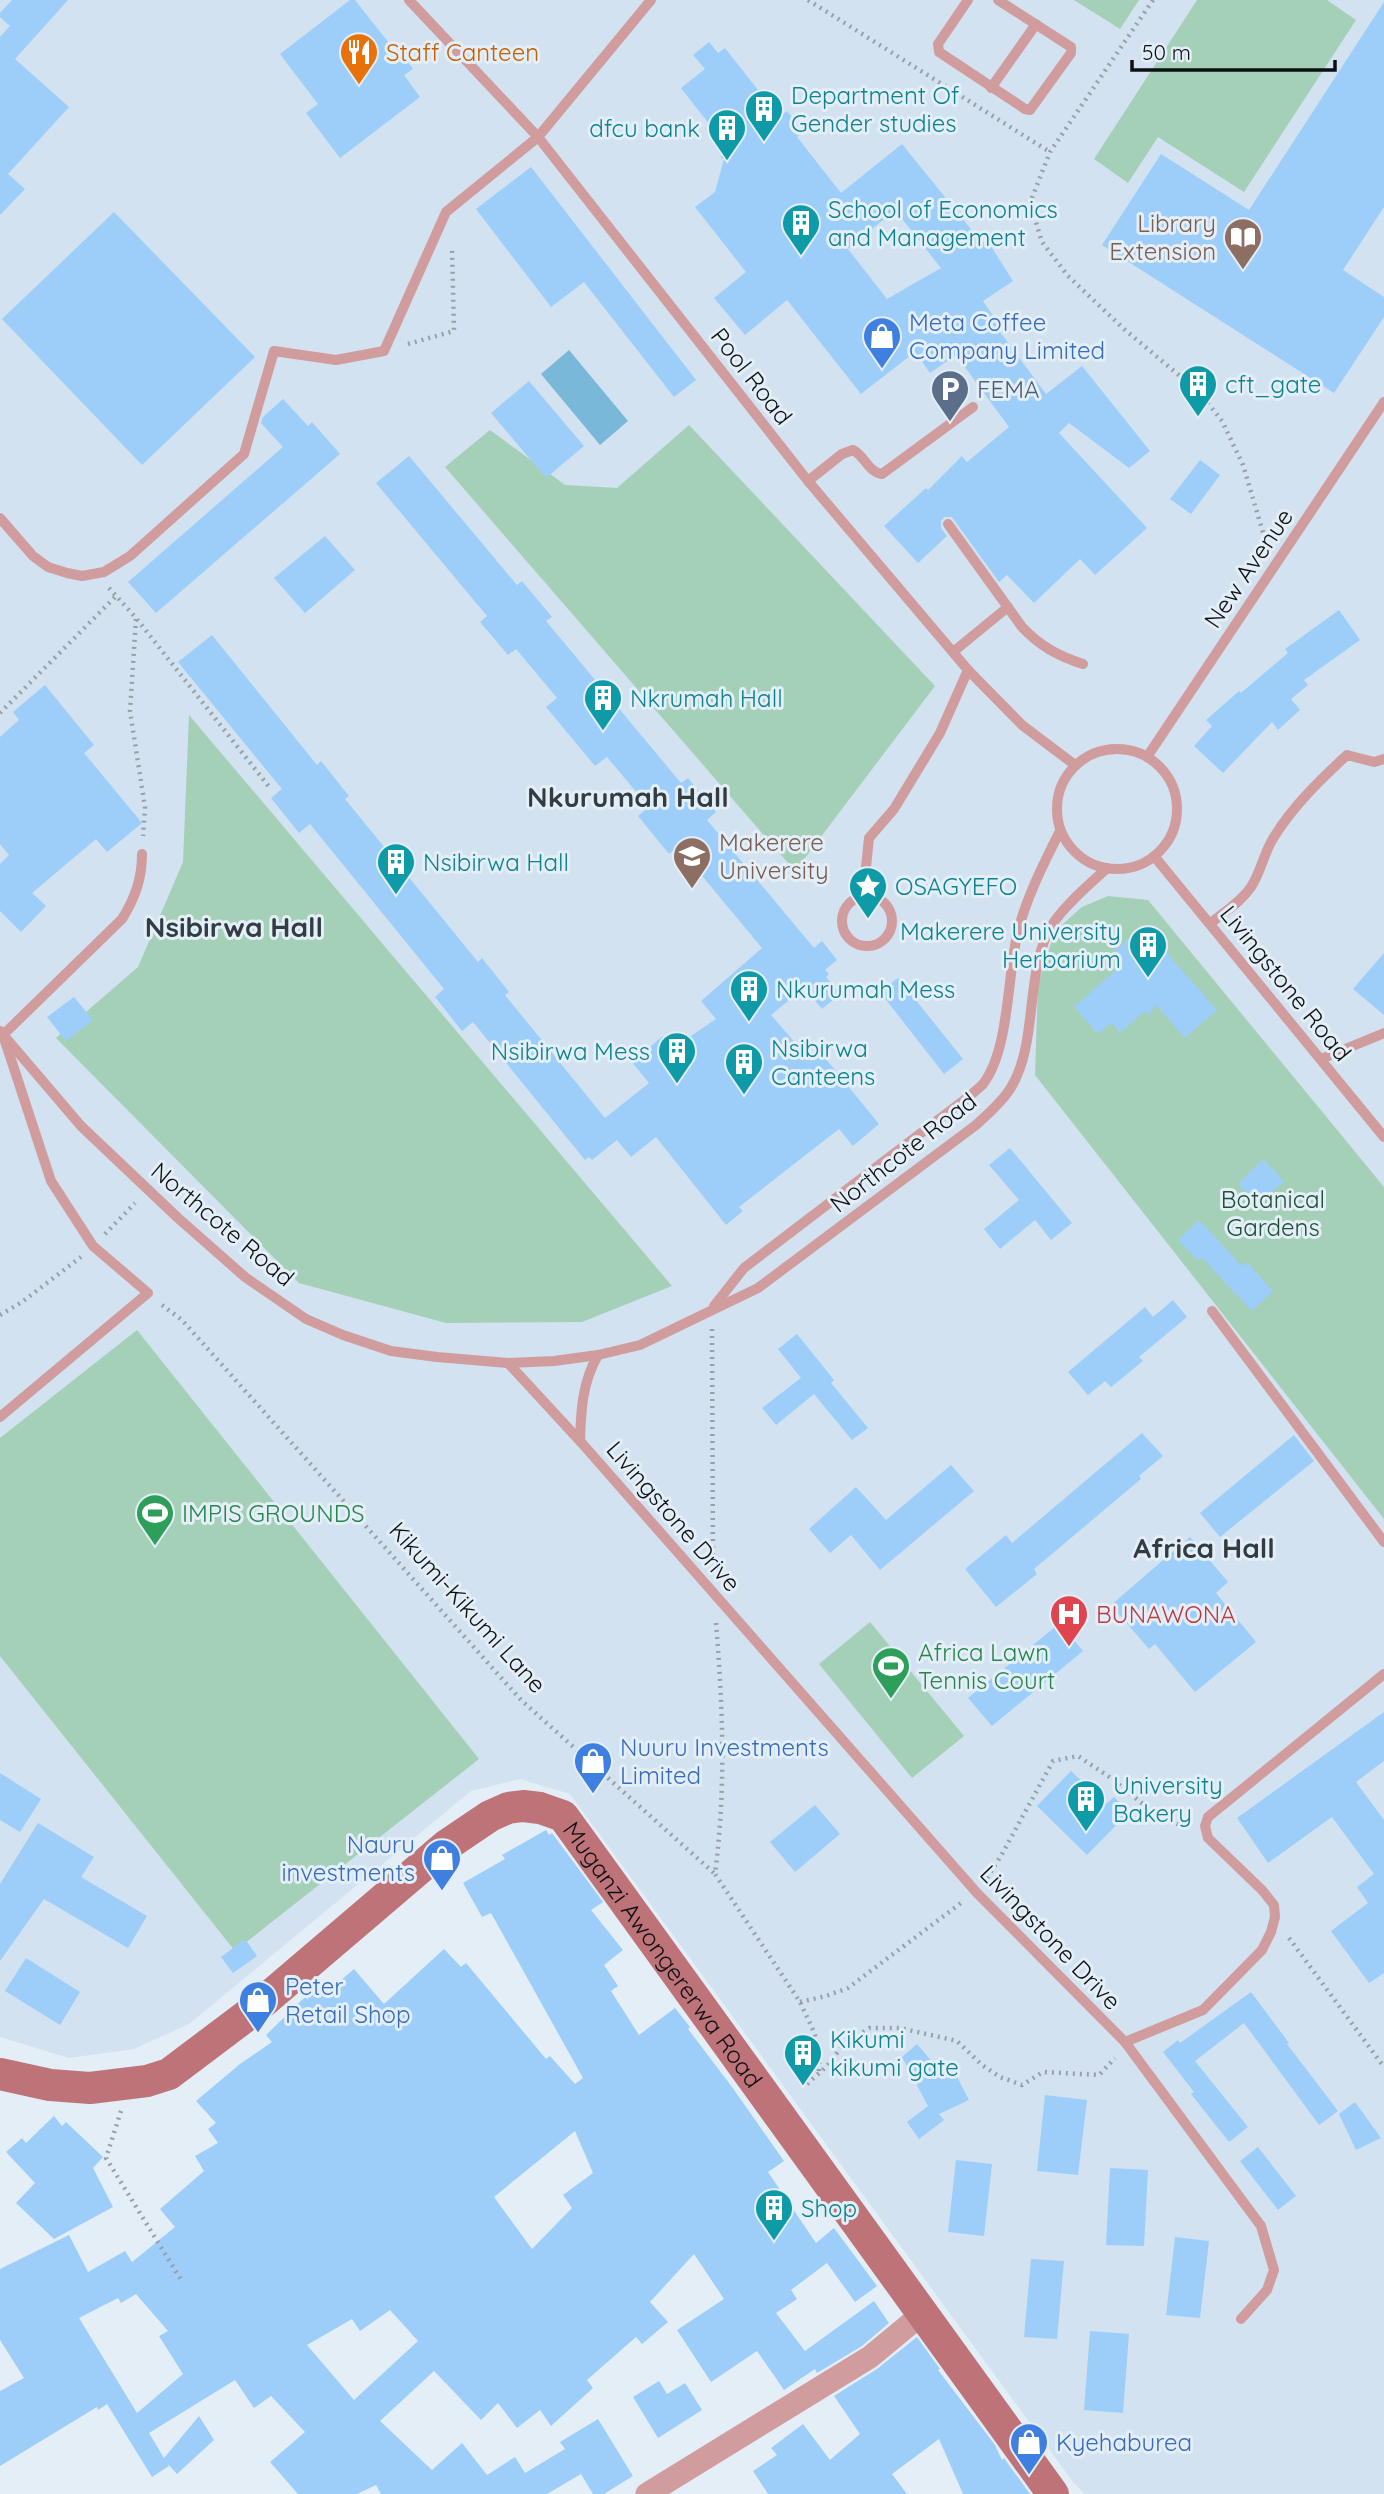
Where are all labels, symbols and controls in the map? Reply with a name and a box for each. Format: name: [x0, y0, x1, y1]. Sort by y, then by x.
scale bar: [1132, 28, 1335, 72]
restaurant icon: Staff Canteen: [338, 31, 380, 86]
place label: Staff Canteen: [386, 37, 539, 67]
text: 50 m: [1142, 39, 1191, 65]
place label: Department Of Gender studies: [791, 80, 960, 138]
building icon: Department Of Gender studies: [743, 88, 785, 143]
building icon: dfcu bank: [706, 107, 748, 162]
place label: dfcu bank: [589, 113, 700, 143]
place label: School of Economics and Management: [828, 194, 1058, 252]
building icon: School of Economics and Management: [780, 202, 822, 257]
place label: Library Extension: [1109, 208, 1216, 266]
library icon: Library Extension: [1222, 216, 1264, 271]
place label: Meta Coffee Company Limited: [909, 307, 1105, 365]
shop icon: Meta Coffee Company Limited: [861, 315, 903, 370]
street label: Pool Road: [705, 322, 799, 430]
building icon: cft_gate: [1177, 363, 1219, 418]
parking icon: FEMA: [929, 368, 971, 423]
place label: cft_gate: [1225, 369, 1321, 399]
place label: FEMA: [977, 374, 1040, 404]
street label: New Avenue: [1197, 503, 1299, 633]
building icon: Nkrumah Hall: [582, 677, 624, 732]
place label: Nkrumah Hall: [630, 683, 783, 713]
district label: Nkurumah Hall: [527, 779, 729, 814]
place label: Makerere University: [719, 827, 829, 885]
school or university icon: Makerere University: [671, 835, 713, 890]
building icon: Nsibirwa Hall: [375, 841, 417, 896]
place label: Nsibirwa Hall: [423, 847, 569, 877]
place icon: OSAGYEFO: [847, 865, 889, 920]
place label: OSAGYEFO: [895, 871, 1017, 901]
street label: Livingstone Road: [1214, 899, 1358, 1067]
district label: Nsibirwa Hall: [145, 909, 323, 944]
place label: Makerere University Herbarium: [900, 916, 1121, 974]
building icon: Makerere University Herbarium: [1127, 924, 1169, 979]
building icon: Nkurumah Mess: [728, 968, 770, 1023]
place label: Nkurumah Mess: [776, 974, 955, 1004]
building icon: Nsibirwa Mess: [656, 1030, 698, 1085]
place label: Nsibirwa Canteens: [771, 1033, 875, 1091]
place label: Nsibirwa Mess: [491, 1036, 650, 1066]
building icon: Nsibirwa Canteens: [723, 1041, 765, 1096]
street label: Northcote Road: [824, 1086, 982, 1218]
street label: Northcote Road: [145, 1155, 301, 1293]
park label: Botanical Gardens: [1221, 1184, 1325, 1242]
street label: Livingstone Drive: [600, 1435, 748, 1597]
sports icon: IMPIS GROUNDS: [134, 1492, 176, 1547]
place label: IMPIS GROUNDS: [182, 1498, 364, 1528]
street label: Kikumi-Kikumi Lane: [383, 1515, 553, 1699]
district label: Africa Hall: [1133, 1530, 1275, 1565]
hospital icon: BUNAWONA: [1048, 1593, 1090, 1648]
place label: BUNAWONA: [1096, 1599, 1236, 1629]
place label: Africa Lawn Tennis Court: [918, 1637, 1055, 1695]
sports icon: Africa Lawn Tennis Court: [870, 1645, 912, 1700]
place label: Nuuru Investments Limited: [620, 1732, 829, 1790]
shop icon: Nuuru Investments Limited: [572, 1740, 614, 1795]
place label: University Bakery: [1113, 1770, 1223, 1828]
building icon: University Bakery: [1065, 1778, 1107, 1833]
street label: Muganzi Awongererwa Road: [557, 1815, 769, 2093]
place label: Nauru investments: [281, 1829, 415, 1887]
shop icon: Nauru investments: [421, 1837, 463, 1892]
street label: Livingstone Drive: [974, 1858, 1128, 2016]
place label: Peter Retail Shop: [285, 1971, 411, 2029]
shop icon: Peter Retail Shop: [237, 1979, 279, 2034]
place label: Kikumi kikumi gate: [830, 2024, 959, 2082]
building icon: Kikumi kikumi gate: [782, 2032, 824, 2087]
building icon: Shop: [753, 2187, 795, 2242]
place label: Shop: [801, 2193, 857, 2223]
shop icon: Kyehaburea: [1008, 2421, 1050, 2476]
place label: Kyehaburea: [1056, 2427, 1192, 2457]

